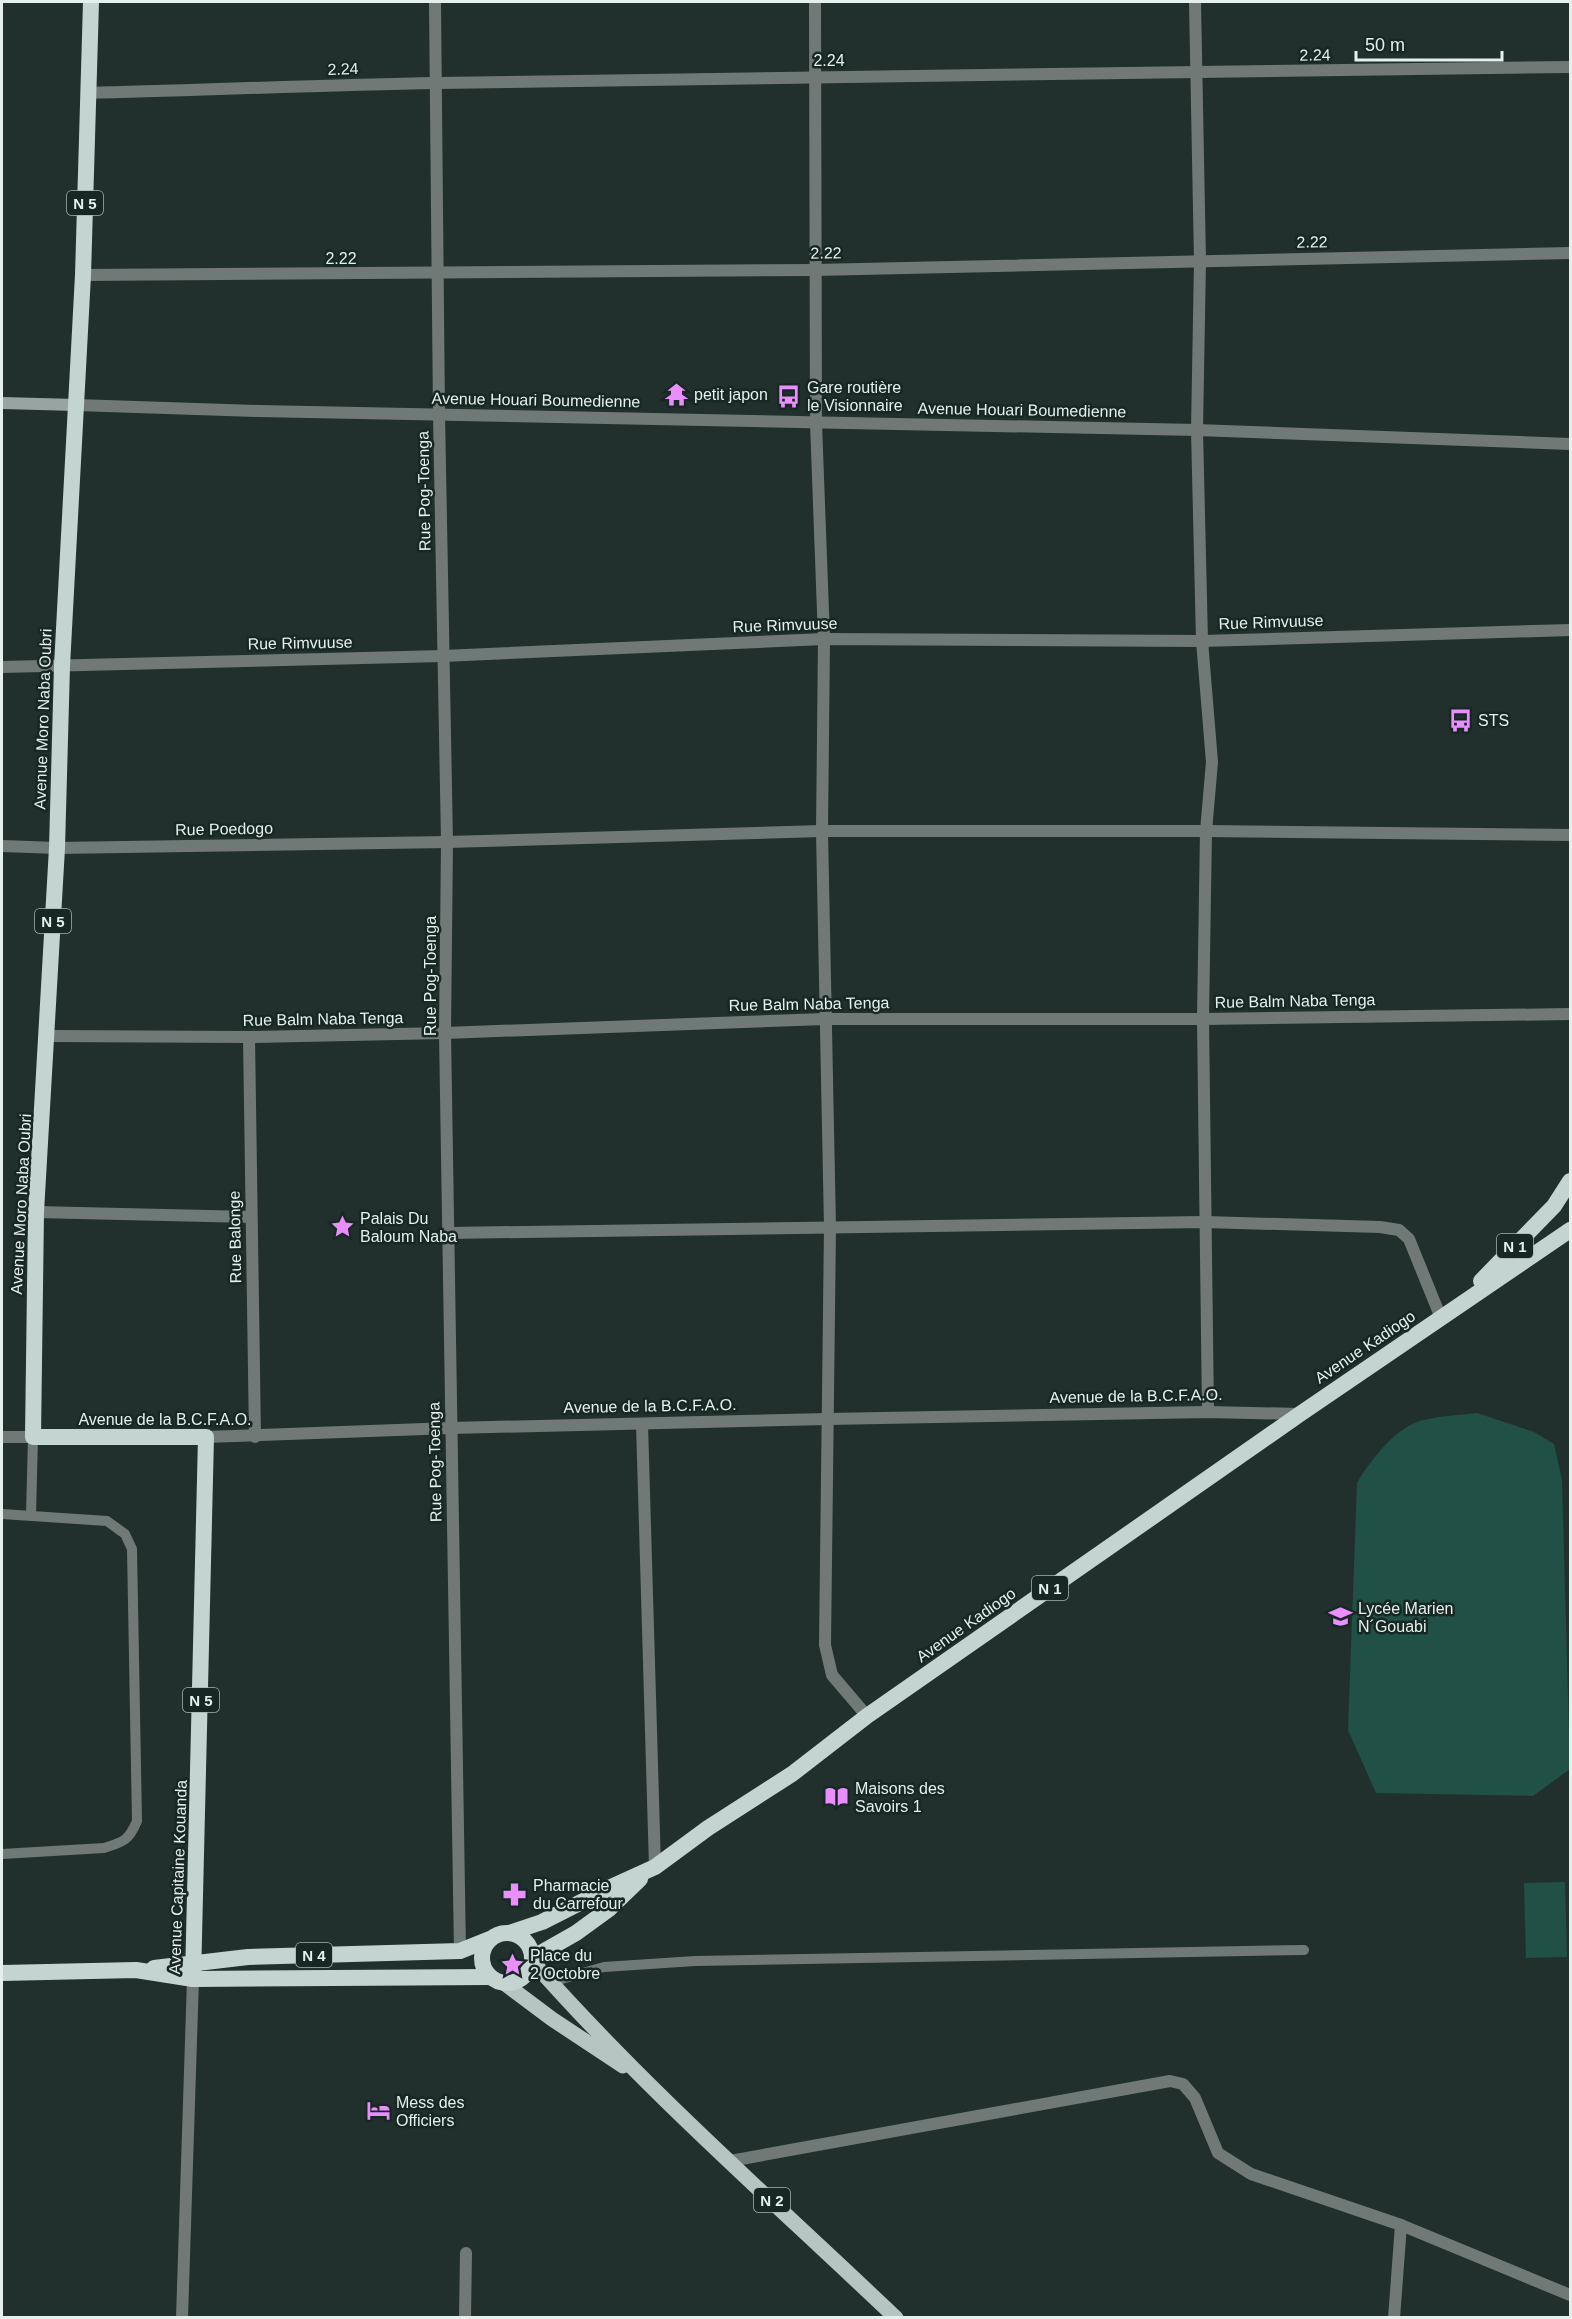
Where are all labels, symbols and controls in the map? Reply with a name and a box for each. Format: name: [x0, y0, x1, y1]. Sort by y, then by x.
scale bar: [1356, 24, 1502, 62]
text: 50 m: [1365, 35, 1405, 55]
street label: 2.24: [1299, 46, 1331, 64]
street label: 2.24: [813, 52, 845, 69]
street label: 2.24: [327, 60, 359, 78]
road number: N 5: [67, 191, 103, 215]
street label: 2.22: [1296, 233, 1328, 251]
street label: 2.22: [810, 244, 842, 262]
street label: 2.22: [325, 250, 357, 267]
place label: Gare routière le Visionnaire: [807, 379, 903, 414]
temple icon: petit japon: [663, 381, 689, 407]
bus stop icon: Gare routière le Visionnaire: [776, 383, 802, 409]
place label: petit japon: [694, 386, 768, 403]
street label: Avenue Houari Boumedienne: [431, 390, 641, 410]
street label: Avenue Houari Boumedienne: [917, 400, 1127, 420]
street label: Rue Pog-Toenga: [414, 431, 434, 551]
street label: Rue Rimvuuse: [1218, 612, 1324, 632]
street label: Rue Rimvuuse: [732, 615, 838, 635]
street label: Avenue Moro Naba Oubri: [31, 628, 55, 810]
street label: Rue Rimvuuse: [247, 634, 353, 652]
bus stop icon: STS: [1447, 707, 1473, 733]
place label: STS: [1478, 712, 1509, 729]
street label: Rue Poedogo: [175, 820, 273, 838]
road number: N 5: [35, 909, 71, 933]
street label: Rue Pog-Toenga: [422, 916, 439, 1036]
street label: Rue Balm Naba Tenga: [1215, 991, 1376, 1011]
street label: Rue Balm Naba Tenga: [729, 994, 890, 1014]
street label: Rue Balm Naba Tenga: [243, 1009, 404, 1029]
street label: Avenue Moro Naba Oubri: [8, 1113, 34, 1295]
street label: Rue Balonge: [226, 1190, 244, 1283]
place label: Palais Du Baloum Naba: [360, 1210, 457, 1245]
place icon: Palais Du Baloum Naba: [329, 1214, 355, 1240]
road number: N 1: [1497, 1234, 1533, 1258]
street label: Avenue Kadiogo: [1312, 1307, 1418, 1387]
street label: Avenue de la B.C.F.A.O.: [1049, 1386, 1223, 1406]
street label: Avenue de la B.C.F.A.O.: [563, 1396, 737, 1416]
street label: Rue Pog-Toenga: [425, 1402, 445, 1522]
street label: Avenue de la B.C.F.A.O.: [78, 1411, 252, 1428]
road number: N 1: [1032, 1576, 1068, 1600]
street label: Avenue Kadiogo: [913, 1584, 1019, 1666]
place label: Lycée Marien N´Gouabi: [1358, 1600, 1453, 1635]
school or university icon: Lycée Marien N´Gouabi: [1327, 1604, 1353, 1630]
road number: N 5: [183, 1688, 219, 1712]
street label: Avenue Capitaine Kouanda: [166, 1779, 190, 1975]
place label: Maisons des Savoirs 1: [855, 1780, 945, 1815]
library icon: Maisons des Savoirs 1: [824, 1784, 850, 1810]
place label: Pharmacie du Carrefour: [533, 1877, 623, 1912]
pharmacy icon: Pharmacie du Carrefour: [502, 1881, 528, 1907]
road number: N 4: [296, 1943, 332, 1967]
place label: Place du 2 Octobre: [530, 1947, 600, 1982]
place icon: Place du 2 Octobre: [499, 1951, 525, 1977]
place label: Mess des Officiers: [396, 2094, 464, 2129]
hotel icon: Mess des Officiers: [365, 2098, 391, 2124]
road number: N 2: [754, 2188, 790, 2212]

